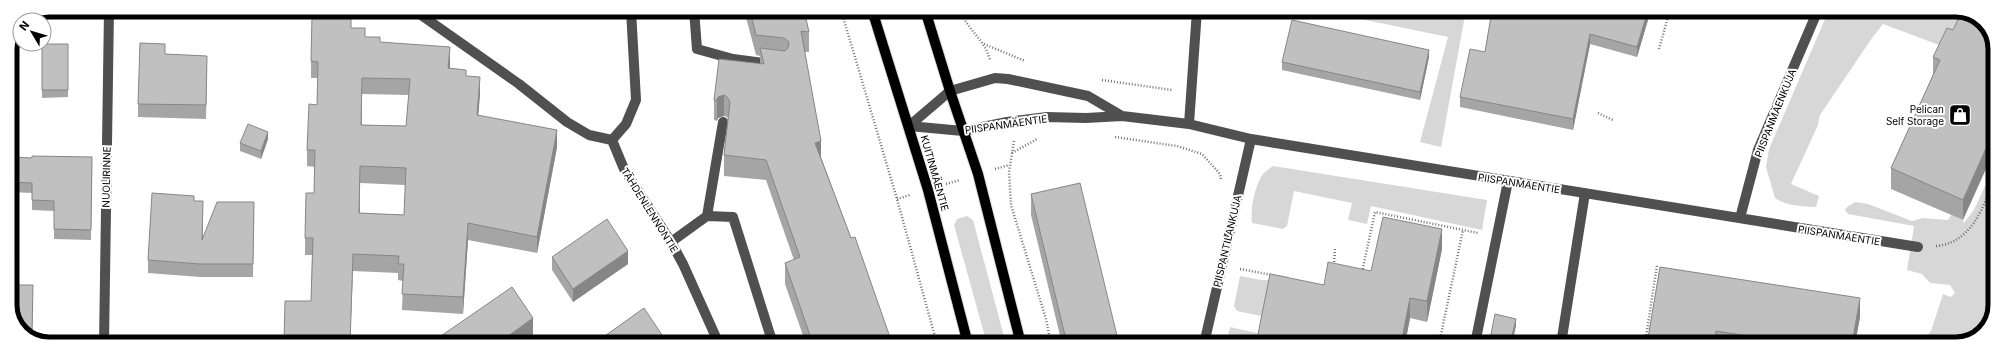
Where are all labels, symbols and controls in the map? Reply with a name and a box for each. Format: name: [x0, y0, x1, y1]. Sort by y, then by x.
north arrow: [12, 12, 52, 52]
text: N: [16, 18, 32, 33]
street label: PIISPANMÄENKUJA: [1752, 67, 1798, 159]
shop icon: Pelican Self Storage: [1947, 102, 1973, 128]
place label: Pelican Self Storage: [1886, 103, 1944, 127]
street label: PIISPANMÄENTIE: [964, 112, 1048, 136]
street label: KUITINMÄENTIE: [918, 134, 952, 212]
street label: NUOLIRINNE: [99, 146, 113, 208]
street label: TÄHDENLENNONTIE: [619, 165, 681, 255]
street label: PIISPANMÄENTIE: [1477, 171, 1561, 195]
street label: PIISPANTILANKUJA: [1211, 194, 1243, 288]
street label: PIISPANMÄENTIE: [1797, 223, 1881, 247]

